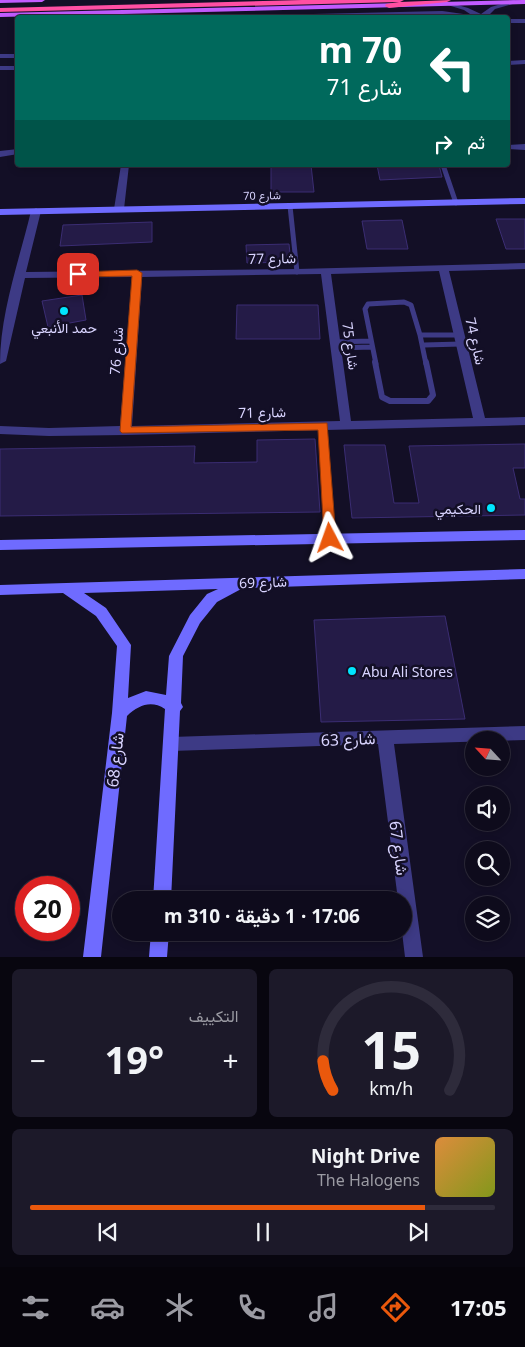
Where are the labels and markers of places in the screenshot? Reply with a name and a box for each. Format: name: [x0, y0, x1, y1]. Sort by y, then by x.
pin: [57, 253, 99, 295]
marker: حمد الأنبعي: [58, 305, 70, 317]
place label: حمد الأنبعي: [31, 318, 97, 340]
place label: الحكيمي: [435, 499, 481, 521]
marker: الحكيمي: [485, 502, 497, 514]
place label: Abu Ali Stores: [362, 662, 453, 681]
marker: Abu Ali Stores: [346, 665, 358, 677]

